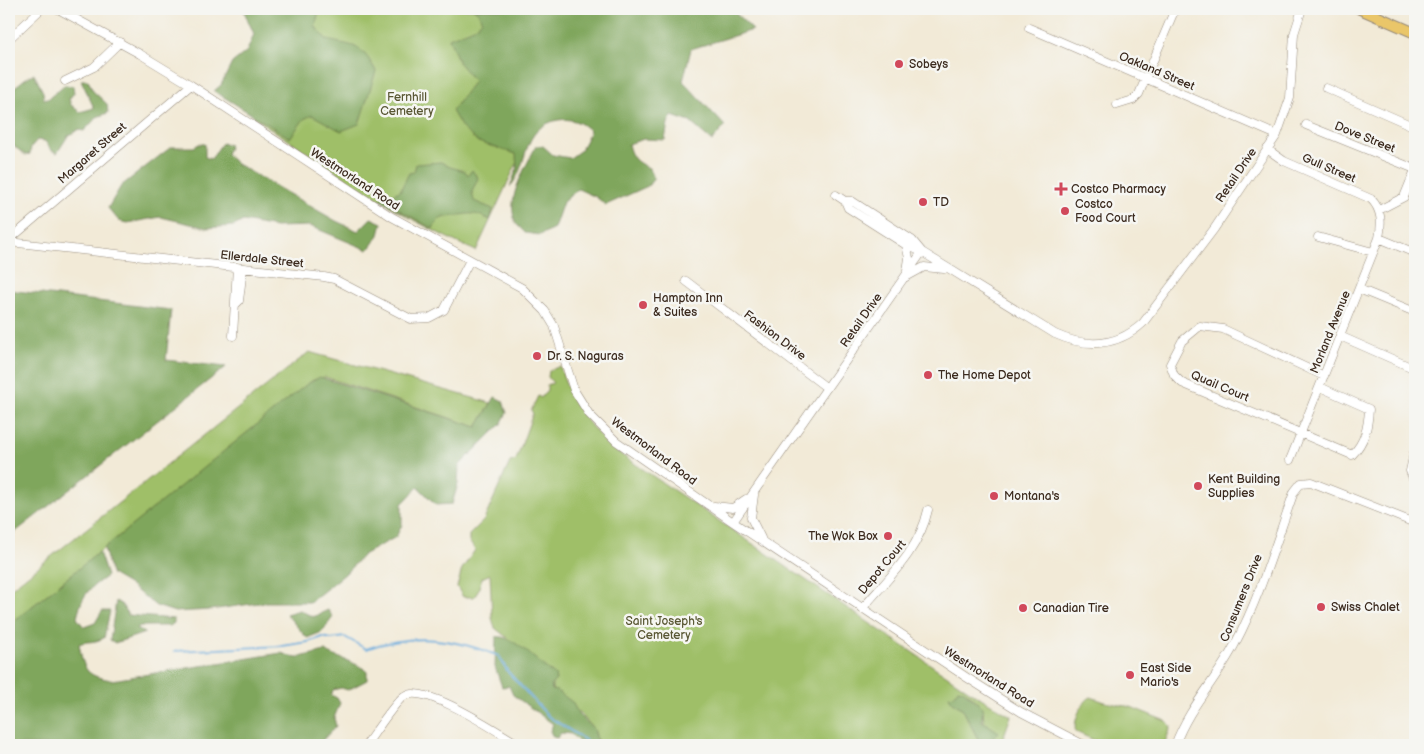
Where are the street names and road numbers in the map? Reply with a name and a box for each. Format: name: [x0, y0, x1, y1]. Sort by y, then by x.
street label: Oakland Street: [1117, 49, 1197, 94]
street label: Margaret Street: [55, 119, 130, 187]
street label: Dove Street: [1332, 119, 1398, 157]
street label: Westmorland Road: [307, 145, 402, 214]
street label: Retail Drive: [1213, 145, 1260, 205]
street label: Gull Street: [1300, 150, 1358, 187]
street label: Ellerdale Street: [220, 248, 305, 271]
street label: Morland Avenue: [1307, 289, 1354, 376]
street label: Retail Drive: [837, 290, 886, 350]
street label: Fashion Drive: [741, 307, 809, 364]
street label: Quail Court: [1189, 368, 1251, 406]
street label: Westmorland Road: [608, 414, 700, 489]
street label: Depot Court: [855, 537, 910, 598]
street label: Consumers Drive: [1217, 552, 1266, 644]
street label: Westmorland Road: [941, 644, 1037, 711]

